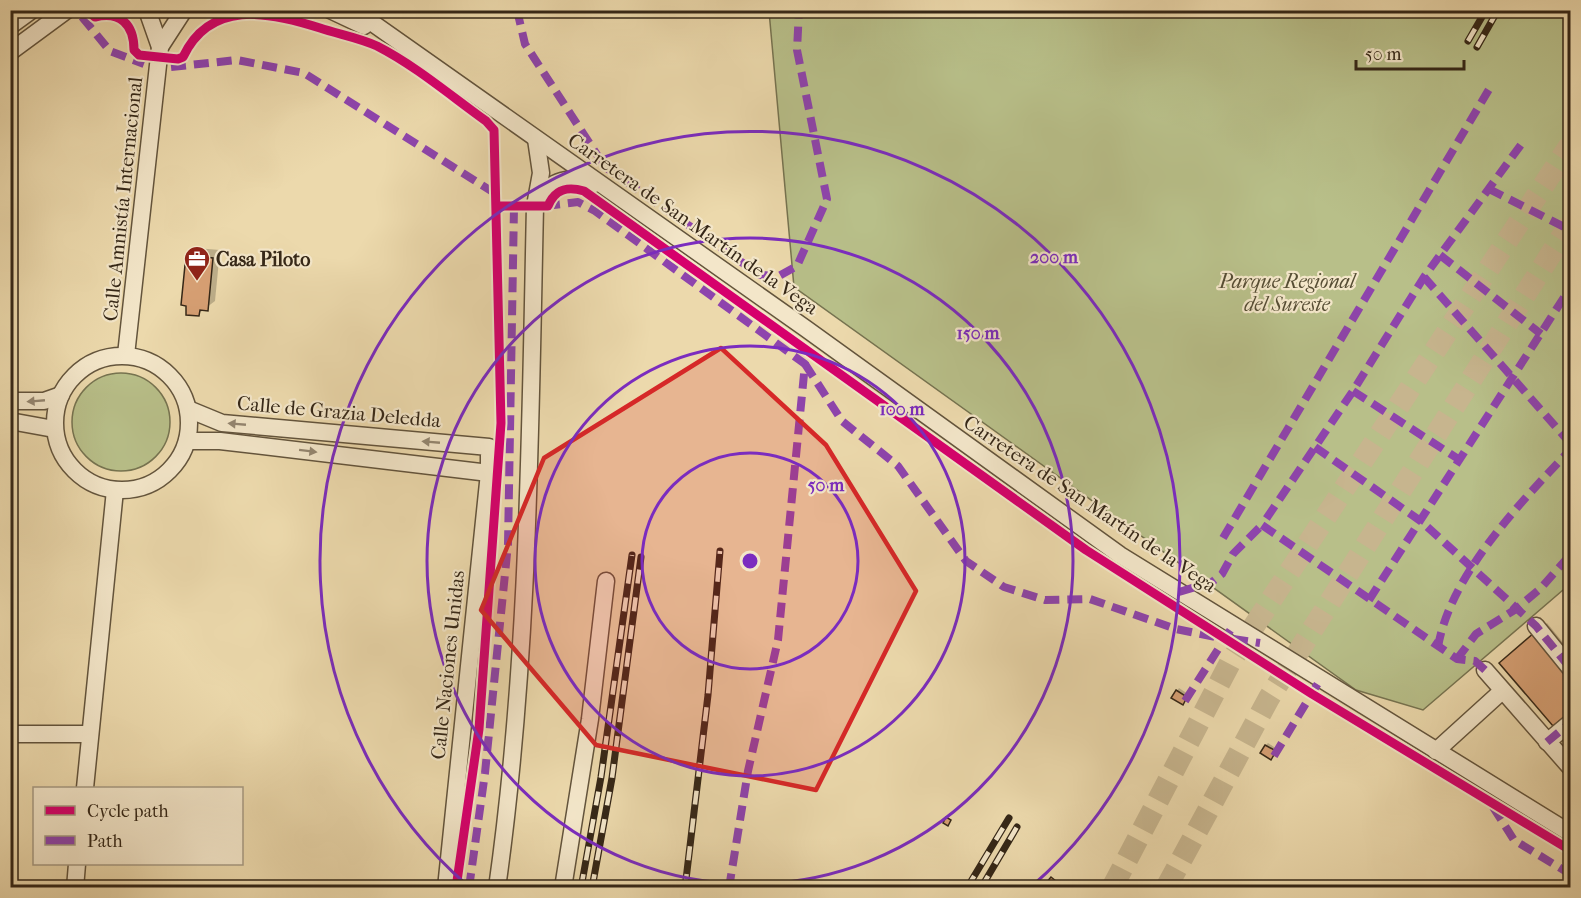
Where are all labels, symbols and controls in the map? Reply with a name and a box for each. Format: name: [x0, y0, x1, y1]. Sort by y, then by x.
scale bar: [1356, 33, 1464, 71]
text: 50 m: [1365, 44, 1402, 65]
street label: Calle Amnistía Internacional: [99, 75, 147, 322]
street label: Carretera de San Martín de la Vega: [563, 129, 823, 320]
office icon: Casa Piloto: [182, 244, 212, 282]
text: 200 m: [1030, 247, 1079, 268]
place label: Casa Piloto: [216, 248, 310, 271]
park label: Parque Regional del Sureste: [1218, 270, 1357, 316]
text: 150 m: [957, 323, 1000, 344]
street label: Calle de Grazia Deledda: [236, 392, 443, 432]
one-way arrow: [27, 396, 46, 406]
text: 100 m: [879, 399, 926, 420]
street label: Carretera de San Martín de la Vega: [959, 411, 1221, 598]
one-way arrow: [227, 419, 246, 429]
one-way arrow: [421, 437, 440, 447]
one-way arrow: [299, 447, 318, 456]
text: 50 m: [808, 475, 845, 496]
centre of rings: [740, 551, 760, 571]
street label: Calle Naciones Unidas: [427, 569, 469, 761]
legend: [33, 787, 243, 865]
text: Cycle path: [87, 801, 168, 822]
text: Path: [87, 831, 123, 852]

